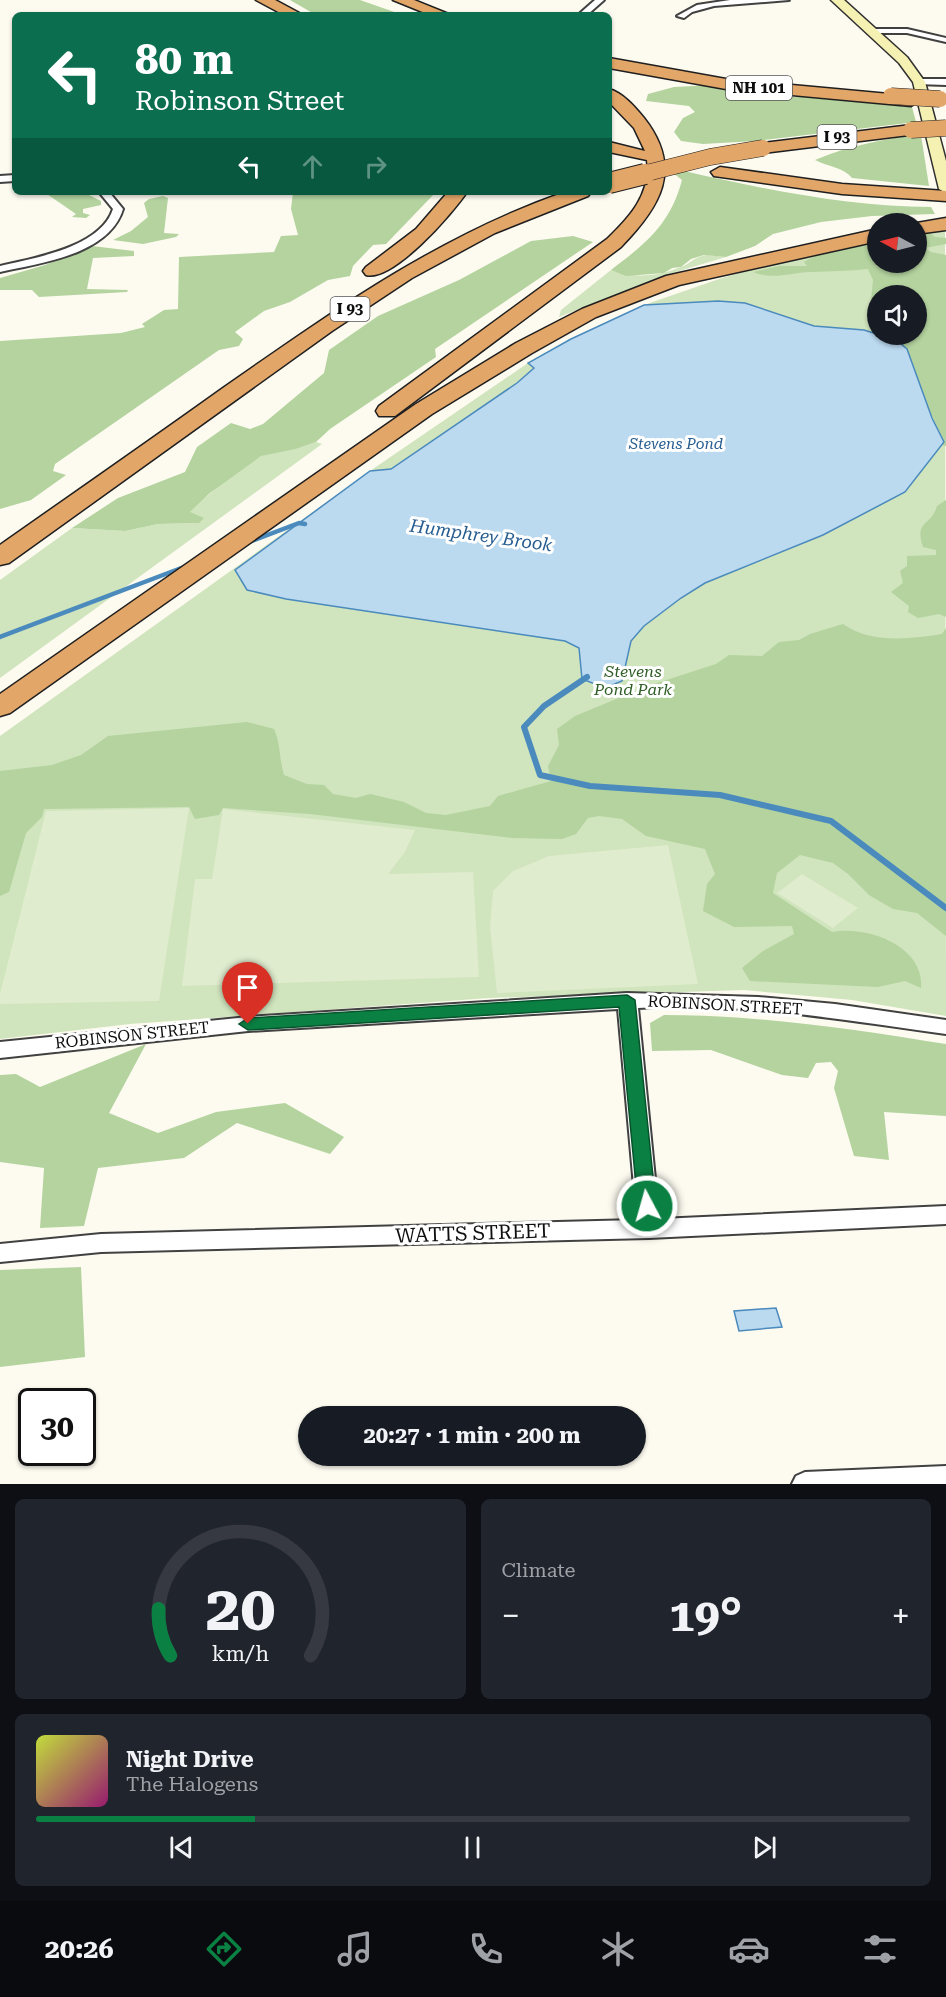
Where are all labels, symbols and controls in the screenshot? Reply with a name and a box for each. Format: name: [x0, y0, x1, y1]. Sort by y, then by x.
text: 80 m: [135, 35, 233, 84]
icon: left: [36, 36, 114, 114]
road number: NH 101: [726, 76, 792, 100]
text: Robinson Street: [135, 85, 344, 117]
road number: I 93: [818, 125, 856, 149]
icon: left: [233, 150, 266, 183]
icon: ahead: [296, 150, 329, 183]
icon: right: [359, 150, 392, 183]
north arrow: [867, 213, 927, 273]
map controls: [867, 213, 927, 345]
button: sound: [867, 285, 927, 345]
road number: I 93: [330, 297, 370, 321]
water label: Stevens Pond: [628, 435, 723, 453]
water label: Humphrey Brook: [407, 514, 554, 555]
park label: Stevens Pond Park: [593, 662, 672, 699]
pin: [222, 962, 273, 1024]
icon: arrive: [231, 971, 264, 1004]
street label: ROBINSON STREET: [647, 991, 803, 1019]
street label: ROBINSON STREET: [54, 1017, 210, 1053]
position arrow: [615, 1174, 679, 1238]
street label: WATTS STREET: [395, 1218, 551, 1248]
speed limit sign: 30: [18, 1388, 96, 1466]
text: 20:27 · 1 min · 200 m: [363, 1423, 581, 1448]
text: Climate: [502, 1558, 576, 1582]
text: 20: [205, 1572, 275, 1645]
text: 19°: [669, 1589, 742, 1642]
text: −: [502, 1596, 520, 1635]
text: +: [892, 1596, 910, 1635]
text: km/h: [212, 1641, 269, 1666]
text: Night Drive: [126, 1747, 254, 1772]
text: The Halogens: [126, 1772, 258, 1796]
icon: previous: [165, 1831, 198, 1864]
icon: pause: [456, 1831, 489, 1864]
icon: next: [748, 1831, 781, 1864]
icon: directions: [203, 1928, 245, 1970]
icon: music: [334, 1928, 376, 1970]
icon: phone: [465, 1928, 507, 1970]
icon: climate: [597, 1928, 639, 1970]
icon: car: [728, 1928, 770, 1970]
icon: filters: [859, 1928, 901, 1970]
text: 20:26: [45, 1933, 114, 1965]

